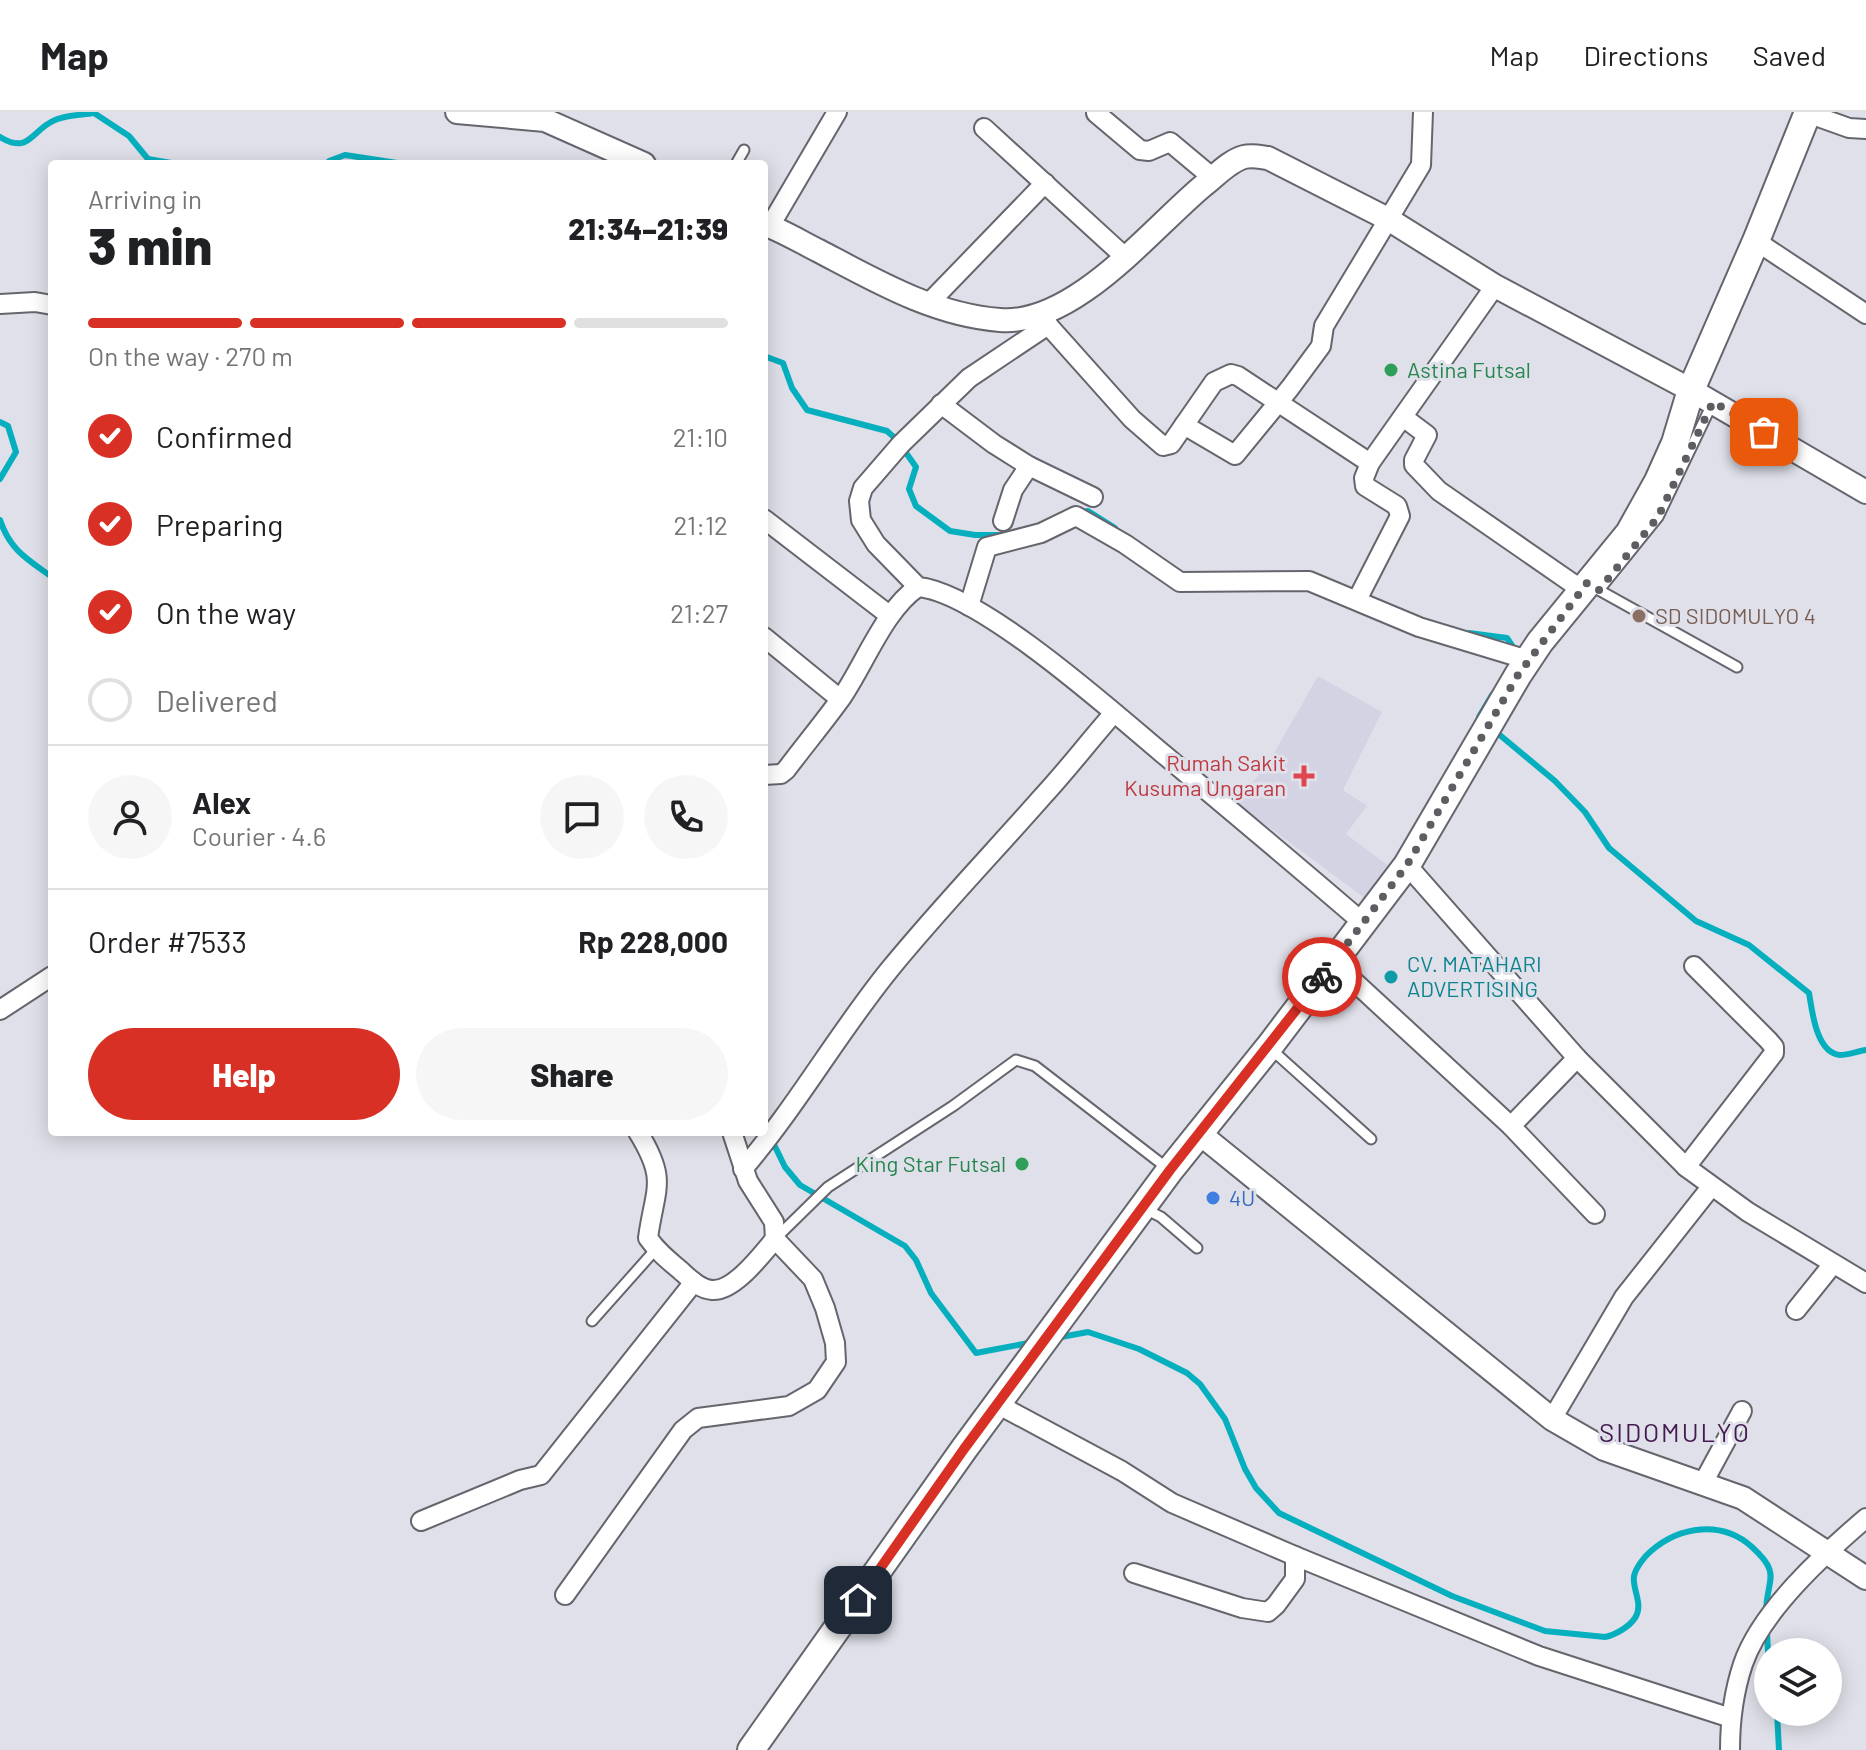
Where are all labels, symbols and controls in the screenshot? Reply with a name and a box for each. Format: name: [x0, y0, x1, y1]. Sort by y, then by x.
text: Map: [40, 32, 109, 78]
text: Map: [1490, 38, 1539, 72]
text: Directions: [1583, 38, 1709, 72]
text: Saved: [1753, 38, 1826, 72]
text: Arriving in: [88, 183, 202, 214]
text: 21:34–21:39: [568, 210, 728, 246]
text: 3 min: [88, 213, 212, 275]
text: On the way · 270 m: [88, 340, 293, 371]
place label: Astina Futsal: [1407, 356, 1531, 382]
marker: Astina Futsal: [1382, 361, 1400, 379]
pin: [1730, 398, 1798, 466]
icon: bag: [1742, 410, 1786, 454]
icon: check: [88, 414, 132, 458]
text: Confirmed: [156, 418, 293, 454]
text: 21:10: [673, 421, 728, 452]
icon: check: [88, 502, 132, 546]
text: Preparing: [156, 506, 283, 542]
text: 21:12: [673, 509, 728, 540]
icon: check: [88, 590, 132, 634]
text: On the way: [156, 594, 296, 630]
text: 21:27: [670, 597, 728, 628]
place label: SD SIDOMULYO 4: [1655, 602, 1816, 628]
marker: SD SIDOMULYO 4: [1630, 607, 1648, 625]
text: Delivered: [156, 682, 278, 718]
place label: Rumah Sakit Kusuma Ungaran: [1124, 749, 1286, 800]
marker: Rumah Sakit Kusuma Ungaran: [1293, 765, 1315, 787]
button: person: [88, 775, 172, 859]
button: chat: [540, 775, 624, 859]
button: phone: [644, 775, 728, 859]
text: Alex: [192, 784, 251, 820]
text: Courier · 4.6: [192, 820, 326, 851]
text: Order #7533: [88, 923, 247, 959]
text: Rp 228,000: [578, 923, 728, 959]
courier: [1282, 937, 1362, 1017]
place label: CV. MATAHARI ADVERTISING: [1407, 950, 1542, 1001]
icon: bike: [1300, 955, 1344, 999]
marker: CV. MATAHARI ADVERTISING: [1382, 968, 1400, 986]
button: Help: [88, 1028, 400, 1120]
button: Share: [416, 1028, 728, 1120]
place label: King Star Futsal: [856, 1150, 1006, 1176]
marker: King Star Futsal: [1013, 1155, 1031, 1173]
place label: 4U: [1229, 1184, 1255, 1210]
marker: 4U: [1204, 1189, 1222, 1207]
district label: SIDOMULYO: [1599, 1416, 1751, 1447]
pin: [824, 1566, 892, 1634]
icon: home: [836, 1578, 880, 1622]
map controls: [1754, 1638, 1842, 1726]
button: layers: [1754, 1638, 1842, 1726]

